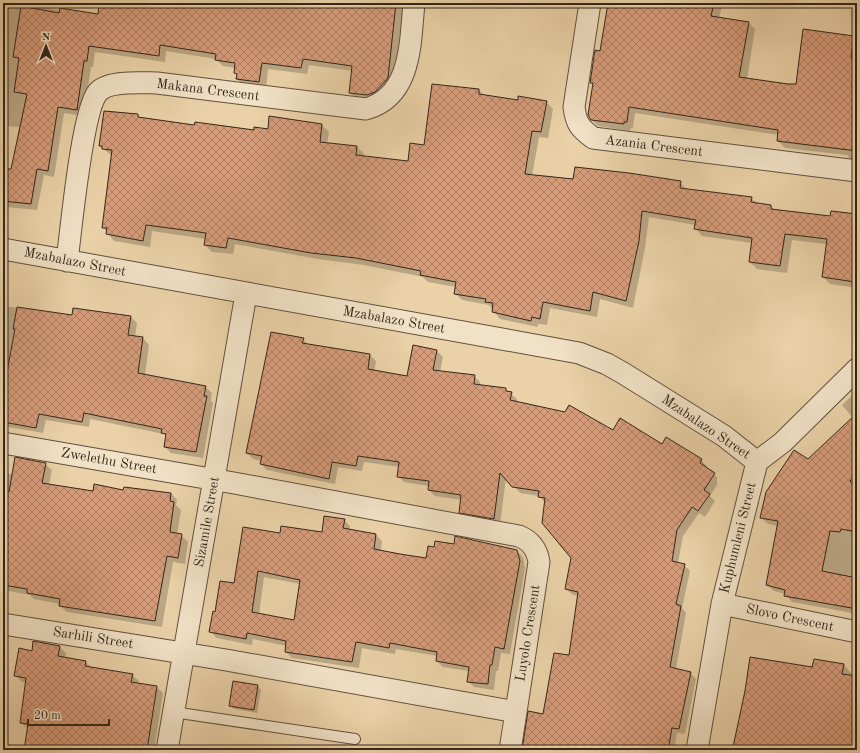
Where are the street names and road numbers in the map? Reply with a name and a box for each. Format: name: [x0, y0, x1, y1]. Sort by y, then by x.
street label: Makana Crescent: [156, 77, 260, 103]
street label: Azania Crescent: [604, 133, 704, 159]
street label: Mzabalazo Street: [23, 245, 127, 279]
street label: Mzabalazo Street: [342, 304, 446, 336]
street label: Mzabalazo Street: [659, 392, 753, 462]
street label: Zwelethu Street: [60, 446, 158, 476]
street label: Sizamile Street: [192, 476, 222, 568]
street label: Kuphumleni Street: [717, 481, 759, 595]
street label: Luyolo Crescent: [513, 583, 543, 682]
street label: Slovo Crescent: [745, 602, 835, 634]
street label: Sarhili Street: [52, 625, 134, 651]

